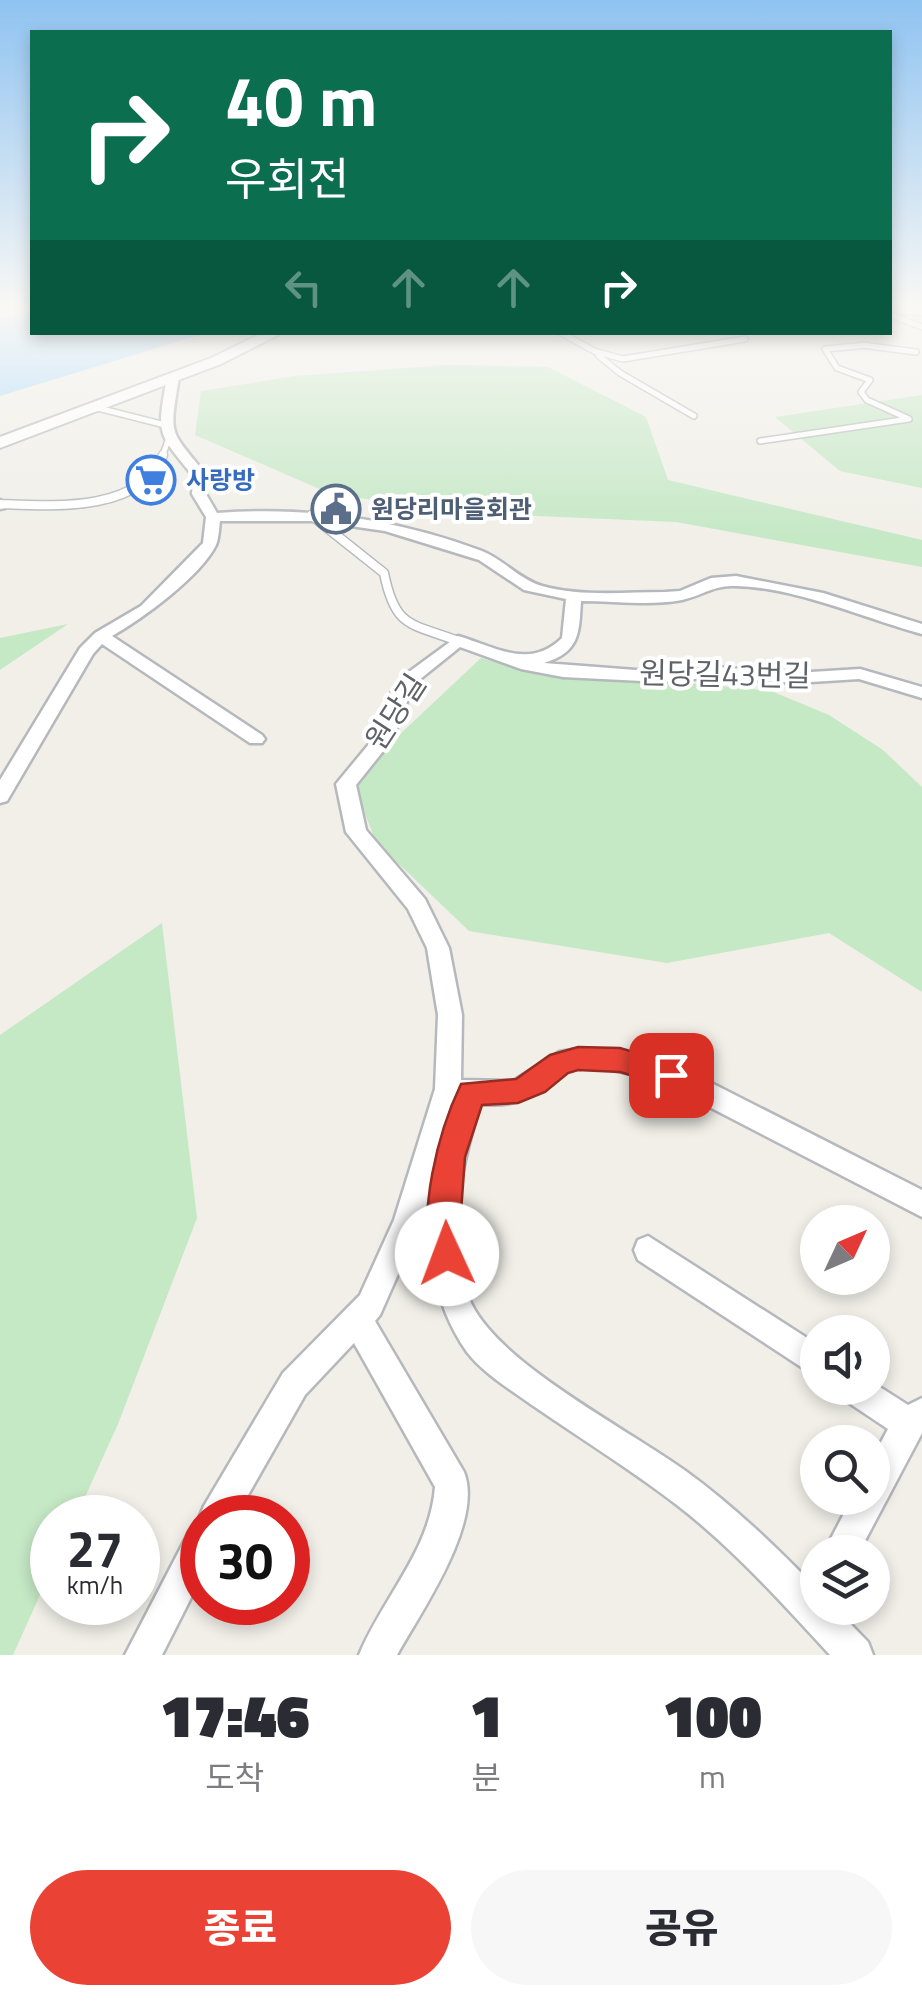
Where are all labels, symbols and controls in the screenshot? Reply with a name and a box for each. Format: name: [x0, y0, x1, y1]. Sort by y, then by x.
text: 40 m: [225, 47, 378, 153]
icon: right: [60, 70, 190, 200]
text: 우회전: [225, 144, 349, 212]
icon: left: [276, 260, 331, 315]
icon: ahead: [381, 260, 436, 315]
icon: ahead: [486, 260, 541, 315]
icon: right: [591, 260, 646, 315]
supermarket icon: 사랑방: [125, 454, 177, 506]
place label: 사랑방: [186, 461, 255, 499]
public building icon: 원당리마을회관: [310, 483, 362, 535]
place label: 원당리마을회관: [371, 490, 532, 528]
street label: 원당길43번길: [639, 650, 811, 698]
street label: 원당길: [353, 664, 437, 759]
pin: [629, 1033, 714, 1118]
icon: arrive: [644, 1048, 699, 1103]
position arrow: [395, 1202, 499, 1306]
north arrow: [800, 1205, 890, 1295]
map controls: [800, 1205, 890, 1625]
button: sound: [800, 1315, 890, 1405]
button: search: [800, 1425, 890, 1515]
speed limit sign: 30: [180, 1495, 310, 1625]
text: 27: [67, 1510, 123, 1586]
button: layers: [800, 1535, 890, 1625]
text: km/h: [67, 1566, 123, 1604]
text: 17:46: [160, 1669, 309, 1760]
text: 1: [470, 1669, 503, 1760]
text: 100: [663, 1669, 762, 1760]
text: m: [699, 1752, 726, 1800]
text: 도착: [205, 1753, 264, 1801]
text: 분: [471, 1753, 501, 1801]
button: 종료: [30, 1870, 451, 1985]
button: 공유: [471, 1870, 892, 1985]

